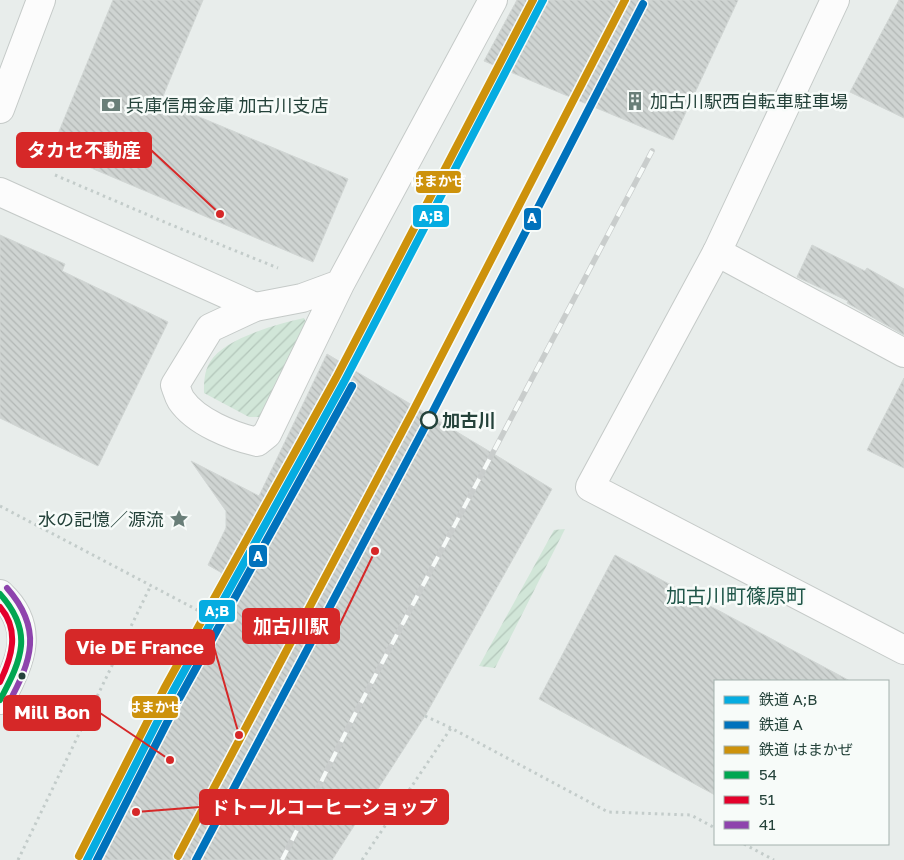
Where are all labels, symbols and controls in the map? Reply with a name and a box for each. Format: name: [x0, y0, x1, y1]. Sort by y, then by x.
building icon: 加古川駅西自転車駐車場: [624, 90, 646, 112]
place label: 加古川駅西自転車駐車場: [650, 90, 848, 112]
bank icon: 兵庫信用金庫 加古川支店: [100, 94, 122, 116]
place label: 兵庫信用金庫 加古川支店: [126, 94, 329, 116]
callout: タカセ不動産: [17, 133, 151, 167]
text: タカセ不動産: [27, 138, 141, 161]
line badge: はまかぜ: [415, 170, 462, 194]
text: はまかぜ: [410, 172, 466, 189]
line badge: A;B: [412, 204, 450, 228]
text: A;B: [419, 207, 443, 224]
line badge: A: [523, 207, 542, 231]
text: A: [527, 209, 537, 226]
place label: 加古川: [442, 409, 496, 431]
marker: 加古川: [420, 411, 438, 429]
place label: 水の記憶／源流: [38, 508, 164, 530]
place icon: 水の記憶／源流: [168, 508, 190, 530]
line badge: A: [248, 544, 268, 568]
text: A: [253, 547, 263, 564]
district label: 加古川町篠原町: [666, 583, 806, 607]
line badge: A;B: [198, 599, 236, 623]
text: A;B: [205, 602, 229, 619]
callout: 加古川駅: [243, 609, 339, 643]
text: 加古川駅: [253, 614, 329, 637]
callout: Vie DE France: [66, 630, 214, 664]
text: Vie DE France: [76, 635, 204, 658]
unlabelled marker: [17, 671, 27, 681]
legend: [714, 680, 889, 845]
text: 鉄道 A;B: [759, 690, 817, 708]
line badge: はまかぜ: [131, 695, 179, 719]
callout: Mill Bon: [4, 696, 100, 730]
text: はまかぜ: [127, 698, 183, 715]
text: Mill Bon: [14, 700, 90, 723]
text: 鉄道 A: [759, 715, 803, 733]
text: 鉄道 はまかぜ: [759, 740, 853, 758]
text: 54: [759, 765, 777, 783]
callout: ドトールコーヒーショップ: [200, 790, 448, 824]
text: 51: [759, 790, 775, 808]
text: ドトールコーヒーショップ: [210, 795, 438, 818]
text: 41: [759, 815, 775, 833]

